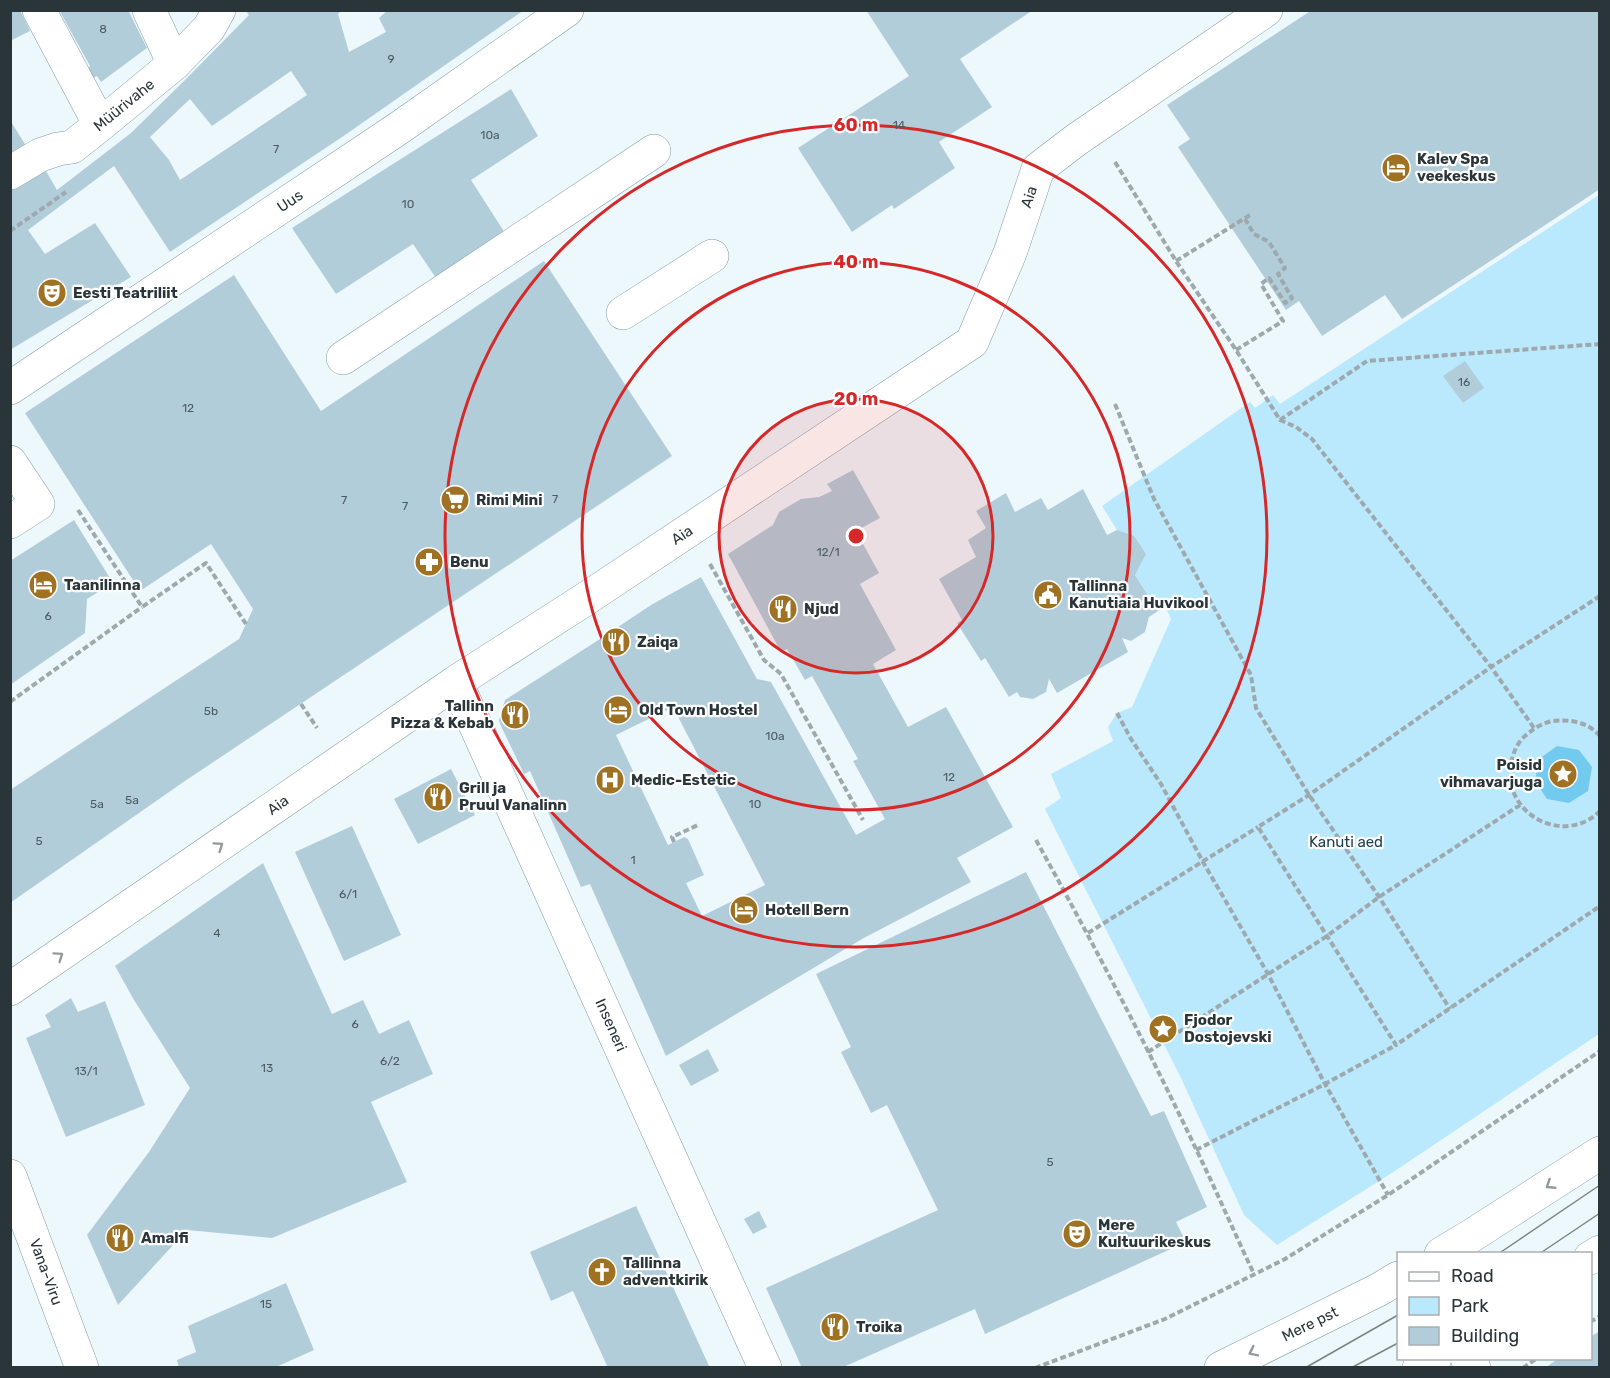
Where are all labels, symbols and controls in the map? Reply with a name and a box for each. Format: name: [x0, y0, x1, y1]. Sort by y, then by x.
house number: 8: [99, 22, 107, 36]
house number: 9: [387, 52, 395, 66]
street label: Müürivahe: [90, 75, 158, 135]
text: 60 m: [834, 114, 878, 136]
house number: 14: [893, 118, 906, 132]
house number: 10a: [480, 128, 500, 142]
house number: 7: [273, 142, 279, 156]
place label: Kalev Spa veekeskus: [1417, 150, 1496, 185]
hotel icon: Kalev Spa veekeskus: [1380, 152, 1412, 184]
street label: Aia: [1017, 184, 1041, 210]
street label: Uus: [274, 186, 307, 216]
house number: 10: [402, 197, 414, 211]
text: 40 m: [834, 251, 878, 273]
theatre icon: Eesti Teatriliit: [36, 277, 68, 309]
place label: Eesti Teatriliit: [73, 284, 178, 302]
house number: 16: [1458, 375, 1470, 389]
text: 20 m: [834, 388, 878, 410]
house number: 12: [182, 401, 194, 415]
supermarket icon: Rimi Mini: [439, 484, 471, 516]
place label: Rimi Mini: [476, 491, 543, 509]
house number: 7: [552, 492, 558, 506]
house number: 7: [341, 493, 347, 507]
house number: 7: [402, 499, 408, 513]
street label: Aia: [668, 521, 696, 549]
centre of rings: [846, 526, 866, 546]
house number: 12/1: [816, 545, 840, 559]
pharmacy icon: Benu: [413, 546, 445, 578]
place label: Benu: [450, 553, 489, 571]
hotel icon: Taanilinna: [27, 569, 59, 601]
place label: Taanilinna: [64, 576, 141, 594]
place label: Tallinna Kanutiaia Huvikool: [1069, 577, 1208, 612]
public building icon: Tallinna Kanutiaia Huvikool: [1032, 579, 1064, 611]
restaurant icon: Njud: [767, 593, 799, 625]
place label: Njud: [804, 600, 839, 618]
house number: 6: [44, 609, 52, 623]
restaurant icon: Zaiqa: [600, 626, 632, 658]
place label: Zaiqa: [637, 633, 678, 651]
hotel icon: Old Town Hostel: [602, 694, 634, 726]
place label: Tallinn Pizza & Kebab: [390, 697, 494, 732]
restaurant icon: Tallinn Pizza & Kebab: [499, 699, 531, 731]
place label: Old Town Hostel: [639, 701, 758, 719]
house number: 5b: [204, 704, 218, 718]
house number: 10a: [765, 729, 785, 743]
place label: Poisid vihmavarjuga: [1440, 756, 1542, 791]
place icon: Poisid vihmavarjuga: [1547, 758, 1579, 790]
hospital icon: Medic-Estetic: [594, 764, 626, 796]
house number: 12: [943, 770, 955, 784]
place label: Medic-Estetic: [631, 771, 736, 789]
place label: Grill ja Pruul Vanalinn: [459, 779, 567, 814]
restaurant icon: Grill ja Pruul Vanalinn: [422, 781, 454, 813]
street label: Aia: [264, 791, 292, 819]
house number: 5a: [125, 793, 139, 807]
house number: 5a: [90, 797, 104, 811]
house number: 10: [749, 797, 761, 811]
park label: Kanuti aed: [1309, 833, 1383, 851]
house number: 5: [35, 834, 43, 848]
one-way arrow: [213, 842, 224, 853]
house number: 1: [630, 853, 636, 867]
house number: 6/1: [339, 887, 357, 901]
hotel icon: Hotell Bern: [728, 894, 760, 926]
place label: Hotell Bern: [765, 901, 849, 919]
house number: 4: [213, 926, 221, 940]
one-way arrow: [52, 952, 63, 963]
street label: Inseneri: [591, 996, 631, 1054]
place label: Fjodor Dostojevski: [1184, 1011, 1272, 1046]
place icon: Fjodor Dostojevski: [1147, 1013, 1179, 1045]
house number: 6: [351, 1017, 359, 1031]
house number: 6/2: [380, 1054, 400, 1068]
house number: 13: [261, 1061, 273, 1075]
house number: 13/1: [74, 1064, 98, 1078]
house number: 5: [1046, 1155, 1054, 1169]
one-way arrow: [1546, 1177, 1557, 1188]
place label: Mere Kultuurikeskus: [1098, 1216, 1211, 1251]
theatre icon: Mere Kultuurikeskus: [1061, 1218, 1093, 1250]
restaurant icon: Amalfi: [104, 1222, 136, 1254]
place label: Amalfi: [141, 1229, 189, 1247]
street label: Vana-Viru: [26, 1236, 66, 1308]
legend: [1397, 1252, 1592, 1360]
place label: Tallinna adventkirik: [623, 1254, 709, 1289]
church icon: Tallinna adventkirik: [586, 1256, 618, 1288]
text: Road: [1451, 1265, 1494, 1287]
text: Park: [1451, 1295, 1489, 1317]
house number: 15: [260, 1297, 272, 1311]
street label: Mere pst: [1279, 1303, 1341, 1345]
restaurant icon: Troika: [819, 1311, 851, 1343]
place label: Troika: [856, 1318, 902, 1336]
text: Building: [1451, 1325, 1519, 1347]
one-way arrow: [1248, 1345, 1259, 1357]

